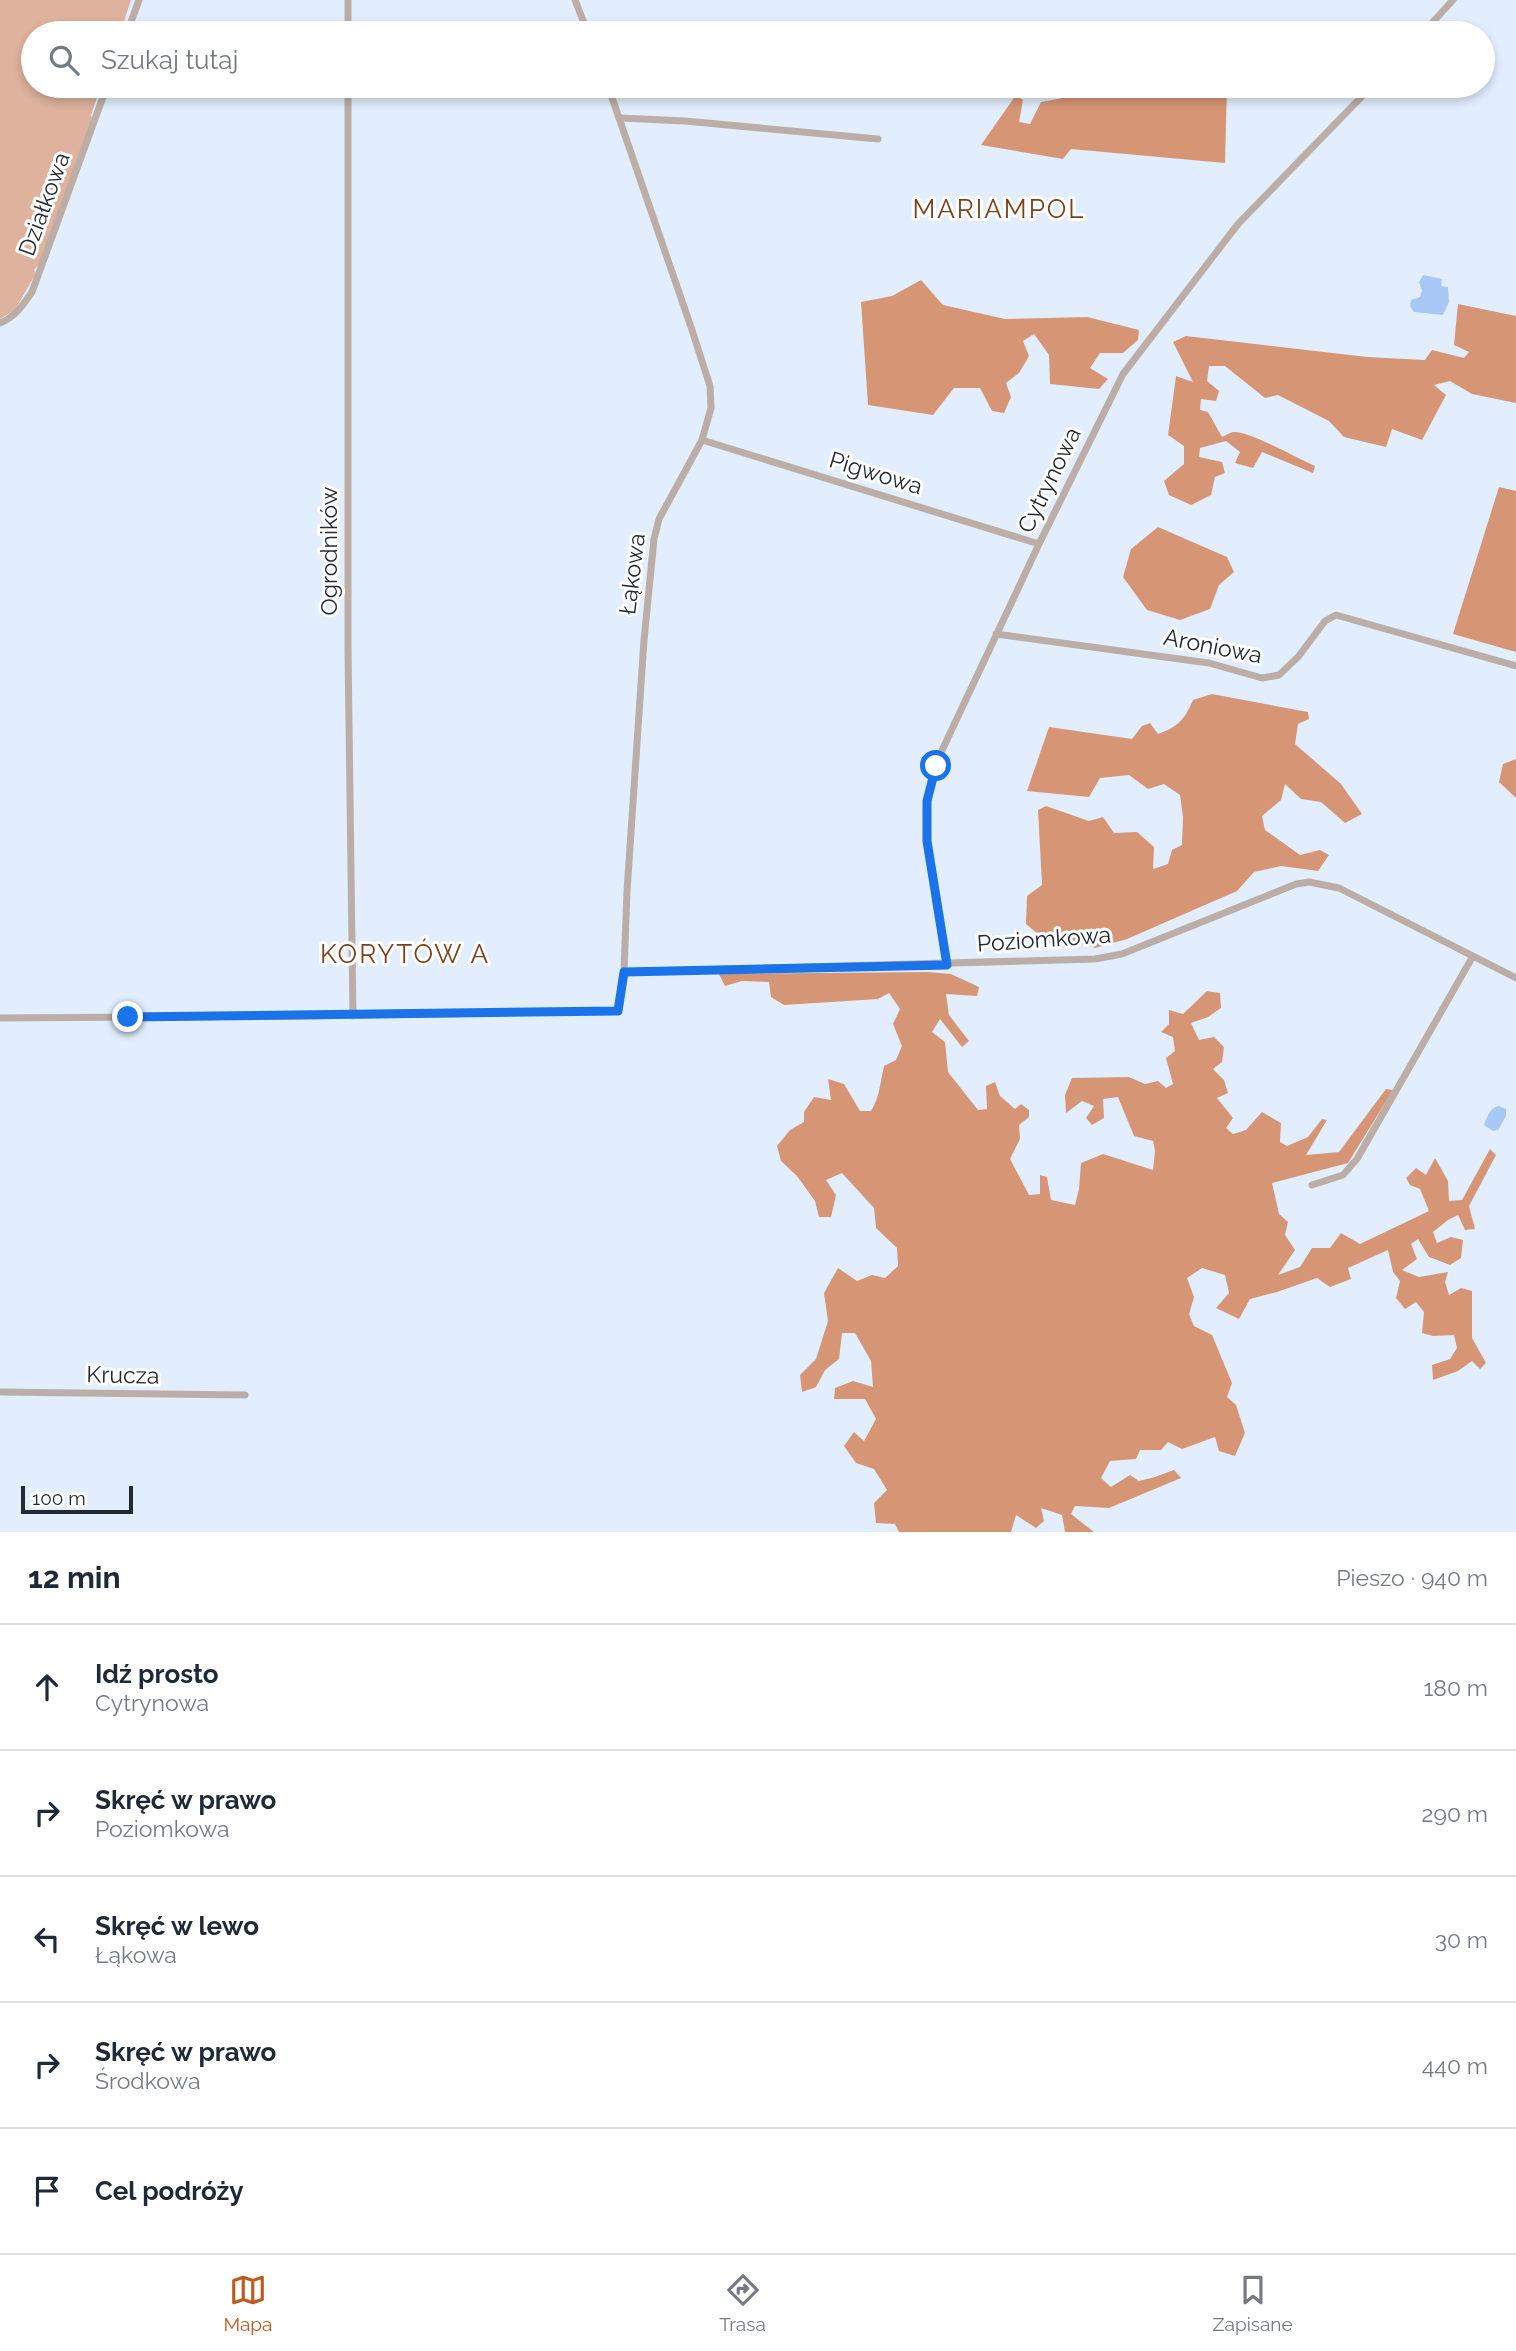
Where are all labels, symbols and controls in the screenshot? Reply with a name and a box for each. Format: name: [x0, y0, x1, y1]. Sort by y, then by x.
search box: [21, 21, 1495, 98]
icon: search: [45, 41, 83, 79]
text: Szukaj tutaj: [101, 45, 238, 75]
street label: Działkowa: [12, 149, 75, 259]
district label: MARIAMPOL: [912, 194, 1086, 224]
street label: Cytrynowa: [1011, 423, 1086, 537]
street label: Pigwowa: [826, 446, 926, 499]
street label: Ogrodników: [315, 486, 342, 616]
street label: Łąkowa: [613, 532, 650, 616]
street label: Aroniowa: [1162, 623, 1265, 668]
route start: [920, 750, 951, 781]
street label: Poziomkowa: [976, 920, 1112, 957]
district label: KORYTÓW A: [320, 938, 490, 969]
route end: [112, 1001, 143, 1032]
street label: Krucza: [86, 1360, 160, 1389]
scale bar: [21, 1483, 133, 1515]
text: 100 m: [32, 1487, 86, 1509]
text: 12 min: [28, 1560, 121, 1595]
text: Pieszo · 940 m: [1336, 1564, 1488, 1591]
text: Idź prosto: [95, 1659, 219, 1689]
icon: ahead: [28, 1668, 66, 1706]
text: 180 m: [1423, 1674, 1488, 1701]
text: Cytrynowa: [95, 1689, 209, 1716]
text: Skręć w prawo: [95, 1785, 276, 1815]
icon: right: [28, 1794, 66, 1832]
text: 290 m: [1421, 1800, 1488, 1827]
text: Poziomkowa: [95, 1815, 229, 1842]
text: Skręć w lewo: [95, 1911, 259, 1941]
icon: left: [28, 1920, 66, 1958]
text: 30 m: [1435, 1926, 1488, 1953]
text: Łąkowa: [95, 1941, 177, 1968]
text: Skręć w prawo: [95, 2037, 276, 2067]
icon: right: [28, 2046, 66, 2084]
text: 440 m: [1422, 2052, 1488, 2079]
text: Środkowa: [95, 2067, 200, 2094]
icon: arrive: [28, 2172, 66, 2210]
text: Cel podróży: [95, 2176, 244, 2206]
tab: Mapa: [223, 2271, 272, 2335]
tab: Trasa: [719, 2271, 766, 2335]
tab: Zapisane: [1213, 2271, 1293, 2335]

